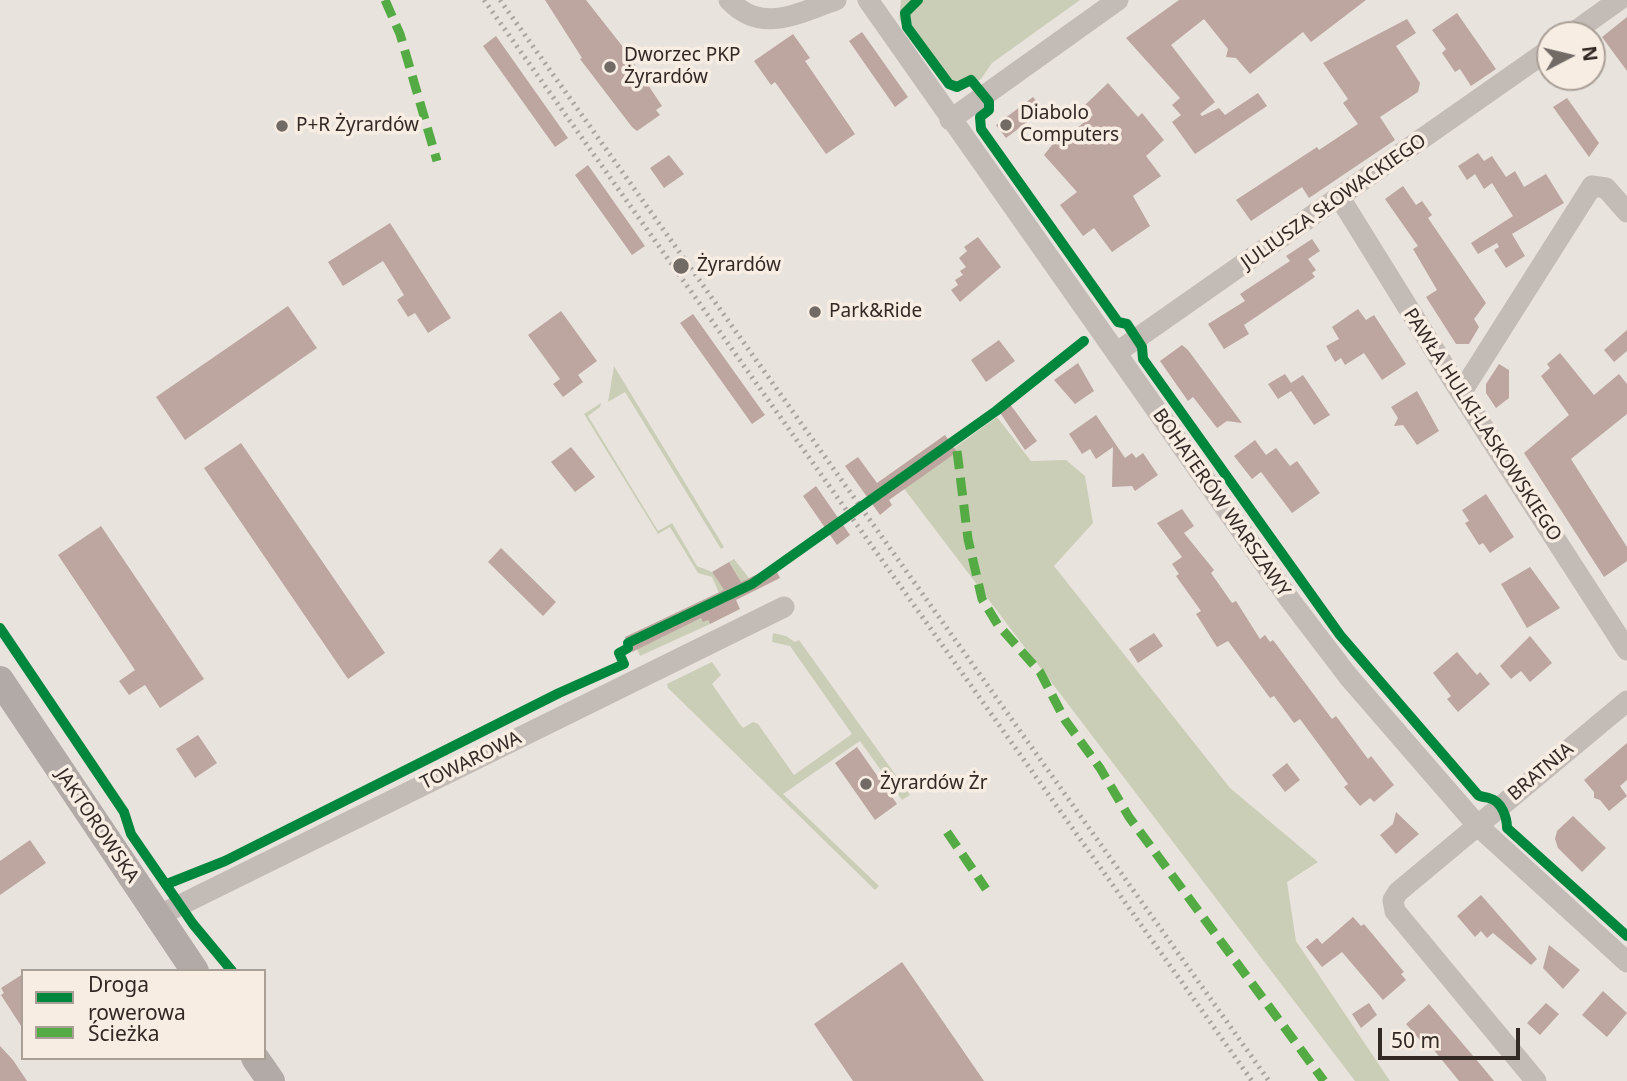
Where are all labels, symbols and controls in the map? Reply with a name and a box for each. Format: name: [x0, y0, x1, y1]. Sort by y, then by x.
north arrow: [1536, 21, 1606, 91]
text: N: [1576, 44, 1604, 63]
place label: Dworzec PKP Żyrardów: [624, 45, 741, 89]
marker: Dworzec PKP Żyrardów: [602, 59, 618, 75]
place label: Diabolo Computers: [1020, 103, 1119, 147]
place label: P+R Żyrardów: [296, 115, 419, 137]
marker: Diabolo Computers: [998, 117, 1014, 133]
marker: P+R Żyrardów: [274, 118, 290, 134]
street label: JULIUSZA SŁOWACKIEGO: [1237, 129, 1431, 275]
place label: Żyrardów: [697, 255, 781, 277]
marker: Żyrardów: [671, 256, 691, 276]
place label: Park&Ride: [829, 301, 922, 323]
marker: Park&Ride: [807, 304, 823, 320]
street label: PAWŁA HULKI-LASKOWSKIEGO: [1398, 304, 1566, 546]
street label: BOHATERÓW WARSZAWY: [1147, 405, 1295, 601]
street label: TOWAROWA: [417, 727, 525, 795]
street label: BRATNIA: [1504, 738, 1578, 806]
street label: JAKTOROWSKA: [50, 765, 144, 887]
place label: Żyrardów Żr: [880, 773, 988, 795]
marker: Żyrardów Żr: [858, 776, 874, 792]
legend: [21, 969, 266, 1060]
text: Droga rowerowa: [88, 970, 186, 1026]
scale bar: [1382, 1014, 1524, 1058]
text: Ścieżka: [88, 1019, 160, 1047]
text: 50 m: [1391, 1026, 1440, 1054]

